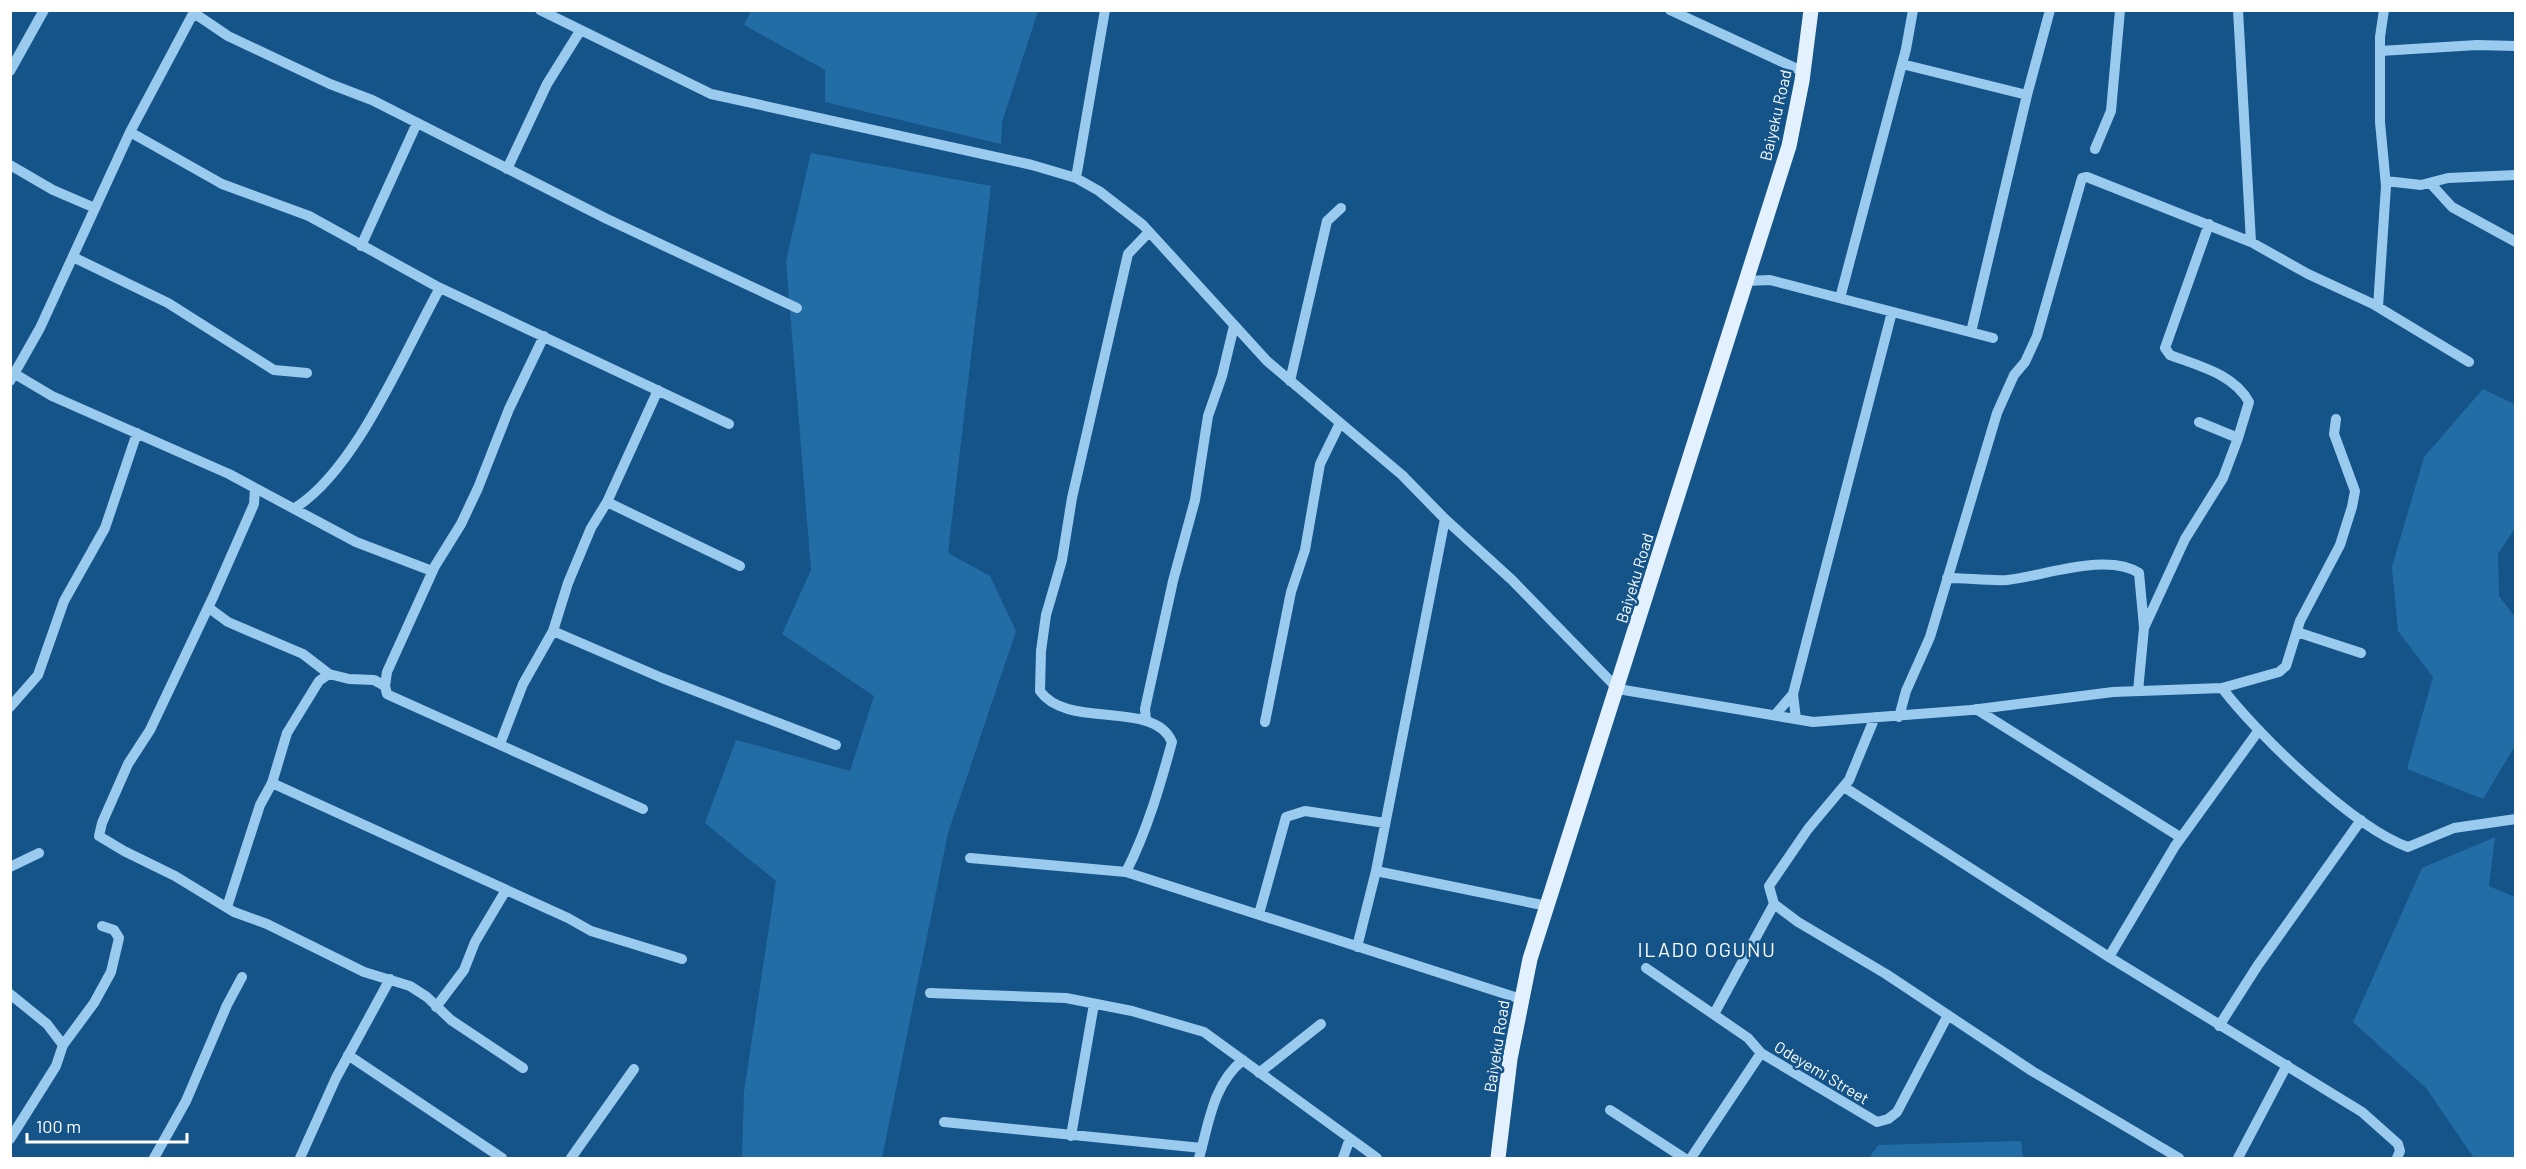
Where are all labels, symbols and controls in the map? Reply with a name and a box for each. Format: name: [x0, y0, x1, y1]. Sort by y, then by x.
street label: Baiyeku Road: [1755, 68, 1795, 162]
street label: Baiyeku Road: [1611, 531, 1657, 625]
district label: ILADO OGUNU: [1638, 937, 1776, 961]
street label: Baiyeku Road: [1479, 999, 1513, 1093]
street label: Odeyemi Street: [1771, 1036, 1873, 1108]
scale bar: [27, 1106, 188, 1144]
text: 100 m: [36, 1115, 81, 1137]

